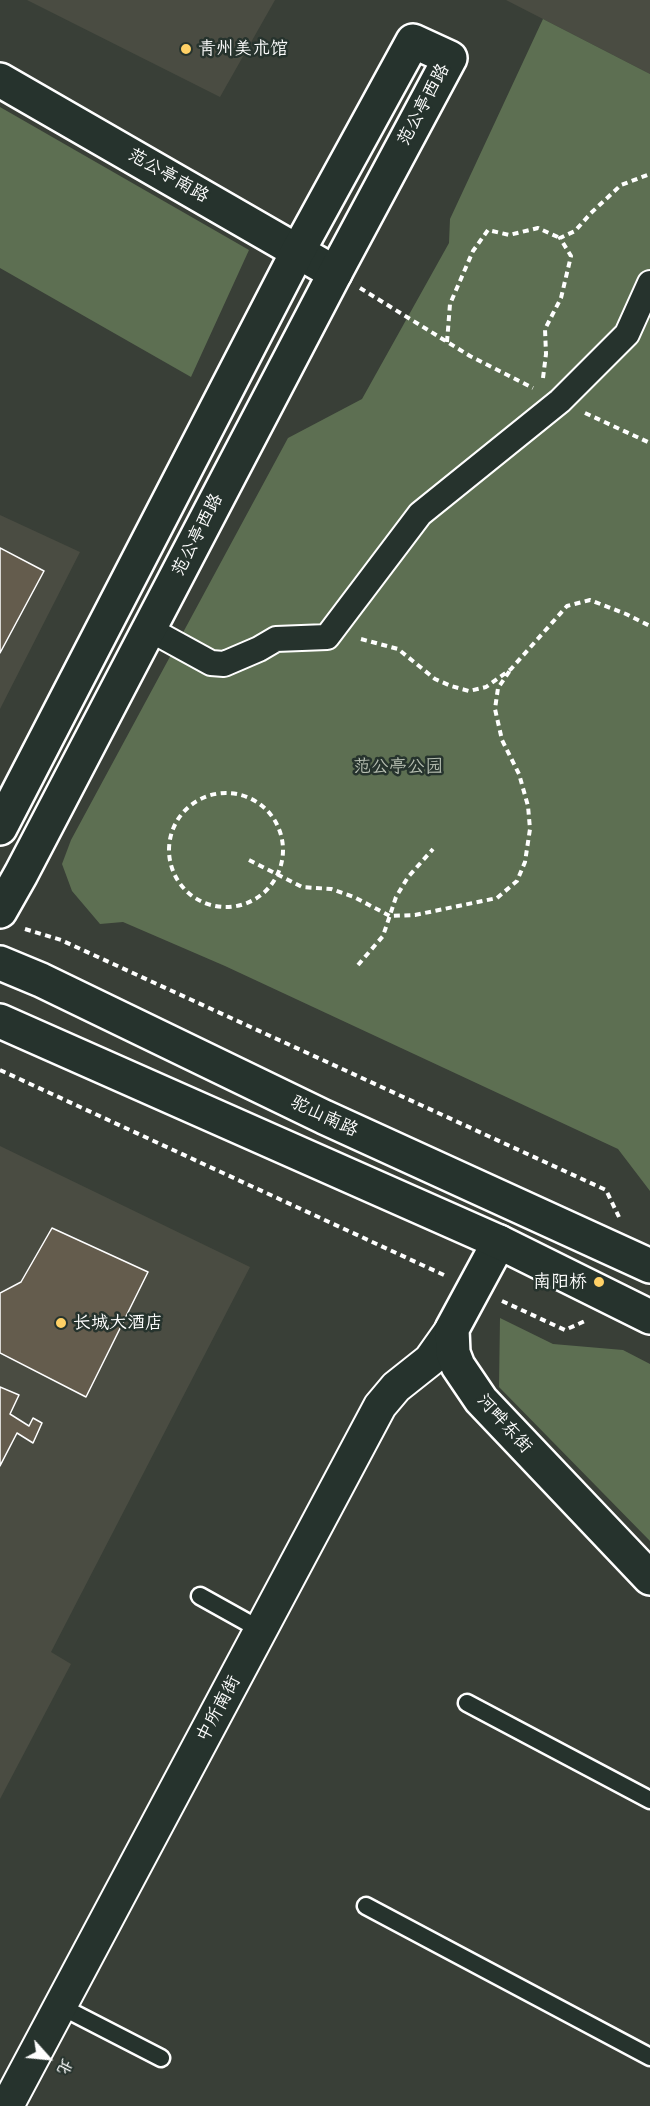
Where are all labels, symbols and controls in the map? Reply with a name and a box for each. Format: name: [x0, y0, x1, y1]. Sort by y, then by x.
place label: 青州美术馆: [198, 38, 288, 60]
marker: 青州美术馆: [179, 42, 193, 56]
street label: 范公亭西路: [393, 60, 455, 150]
street label: 范公亭南路: [124, 144, 212, 208]
street label: 范公亭西路: [168, 490, 228, 580]
park label: 范公亭公园: [353, 756, 443, 778]
street label: 驼山南路: [287, 1092, 361, 1142]
place label: 南阳桥: [533, 1271, 587, 1293]
marker: 南阳桥: [592, 1275, 606, 1289]
place label: 长城大酒店: [73, 1312, 163, 1334]
marker: 长城大酒店: [54, 1316, 68, 1330]
street label: 河畔东街: [472, 1390, 536, 1458]
street label: 中所南街: [193, 1672, 245, 1746]
north arrow: [18, 2028, 78, 2088]
text: 北: [52, 2055, 77, 2078]

